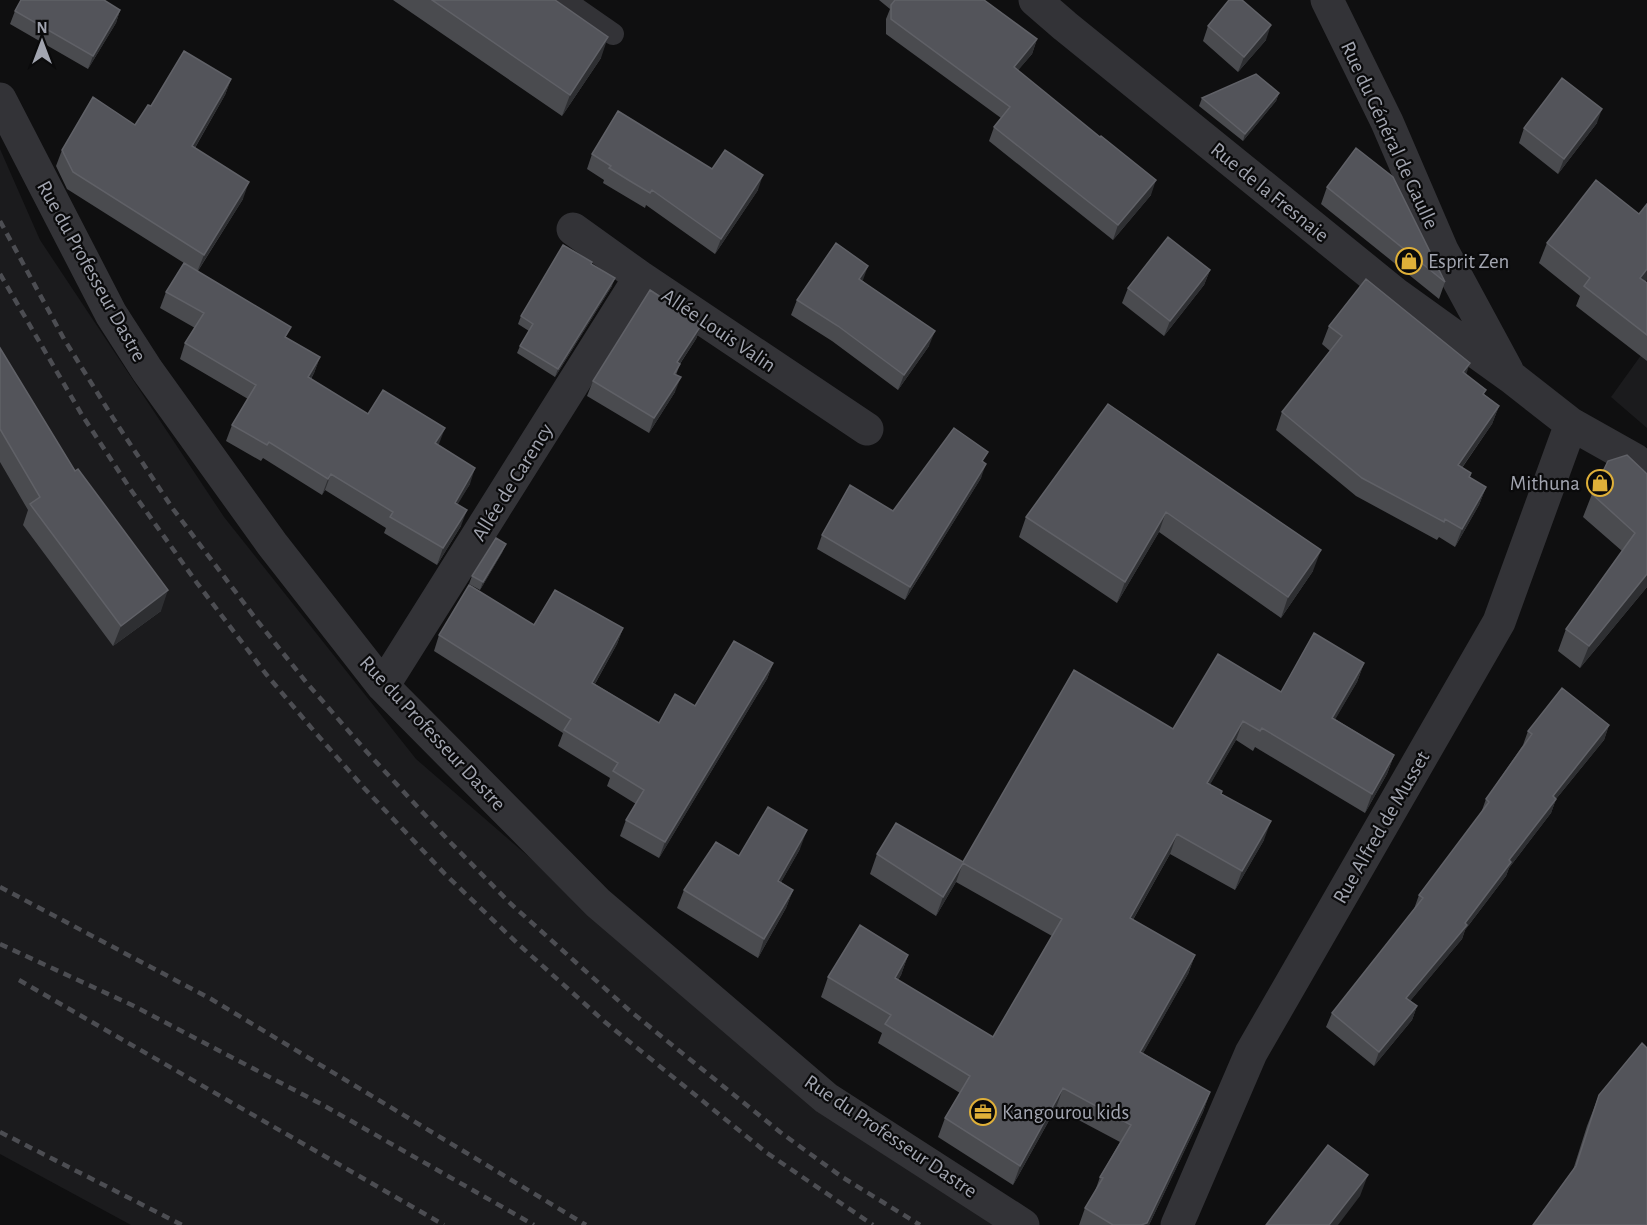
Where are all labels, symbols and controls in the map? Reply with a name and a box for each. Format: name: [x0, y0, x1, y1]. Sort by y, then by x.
north arrow: [12, 12, 72, 72]
text: N: [36, 20, 48, 36]
street label: Rue du Général de Gaulle: [1337, 38, 1442, 232]
street label: Rue de la Fresnaie: [1207, 139, 1333, 246]
street label: Rue du Professeur Dastre: [33, 177, 150, 365]
shop icon: Esprit Zen: [1394, 246, 1424, 276]
place label: Esprit Zen: [1428, 251, 1509, 272]
street label: Allée Louis Valin: [658, 285, 780, 376]
street label: Allée de Carency: [468, 420, 557, 545]
shop icon: Mithuna: [1585, 468, 1615, 498]
place label: Mithuna: [1510, 473, 1580, 494]
street label: Rue du Professeur Dastre: [356, 652, 510, 815]
street label: Rue Alfred de Musset: [1329, 747, 1434, 907]
street label: Rue du Professeur Dastre: [801, 1071, 981, 1202]
office icon: Kangourou kids: [968, 1097, 998, 1127]
place label: Kangourou kids: [1002, 1102, 1129, 1123]

